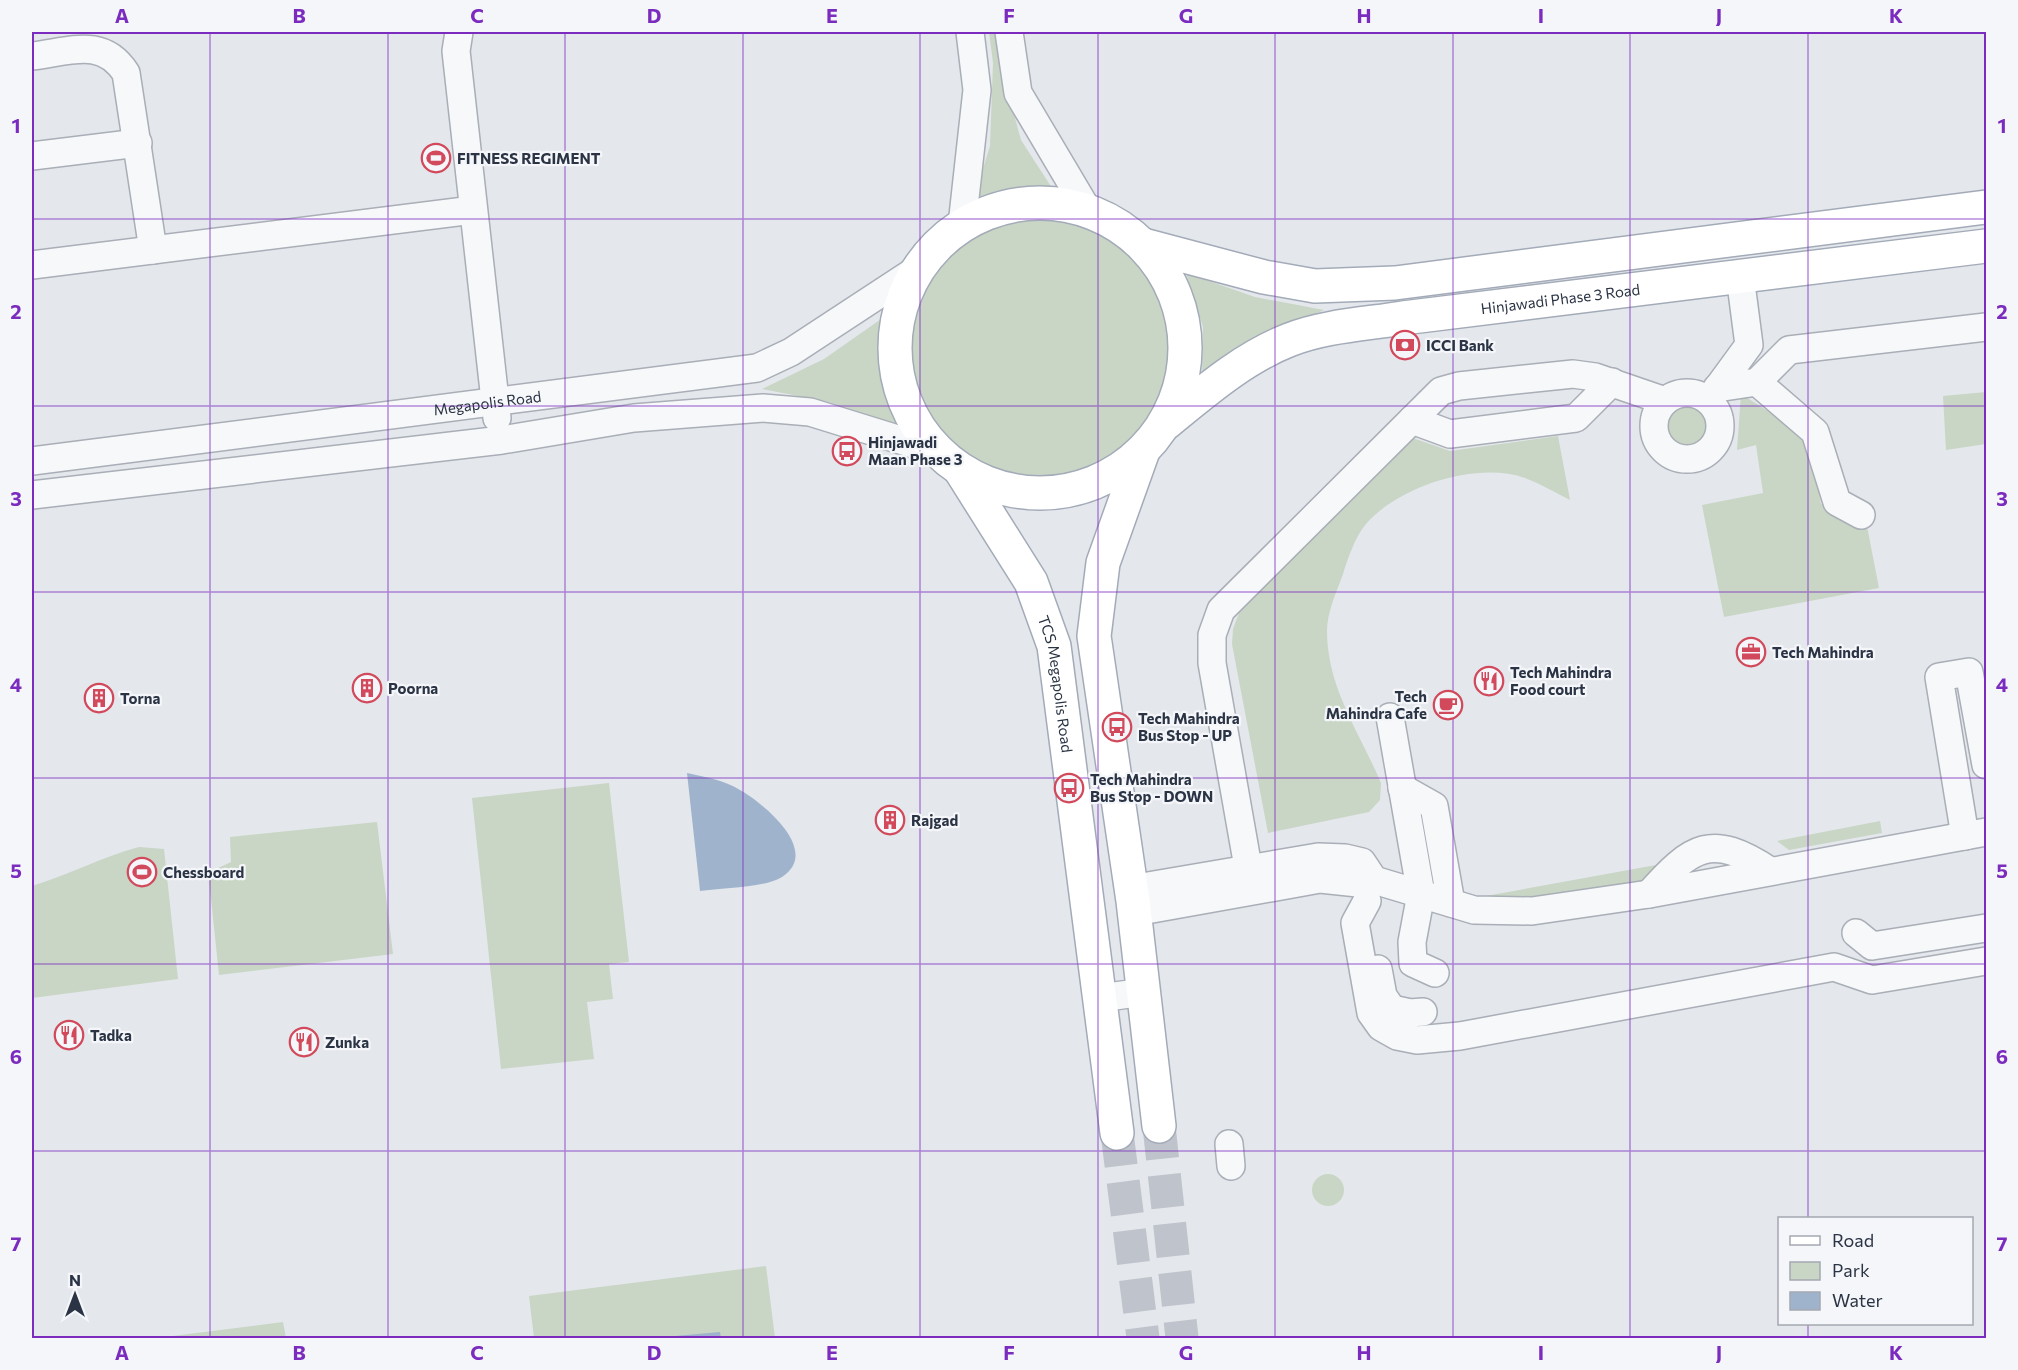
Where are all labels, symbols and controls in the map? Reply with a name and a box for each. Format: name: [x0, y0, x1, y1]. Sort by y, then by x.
text: A: [115, 3, 129, 27]
text: B: [292, 3, 306, 27]
text: C: [470, 3, 484, 27]
text: D: [647, 3, 661, 27]
text: E: [826, 3, 838, 27]
text: F: [1003, 3, 1015, 27]
text: G: [1179, 3, 1193, 27]
text: H: [1357, 3, 1372, 27]
text: I: [1538, 3, 1544, 27]
text: J: [1716, 3, 1722, 27]
text: K: [1889, 3, 1903, 27]
text: 1: [11, 113, 21, 137]
text: 1: [1997, 113, 2007, 137]
sports icon: FITNESS REGIMENT: [420, 142, 452, 174]
place label: FITNESS REGIMENT: [457, 149, 601, 167]
street label: Hinjawadi Phase 3 Road: [1480, 280, 1641, 317]
text: 2: [10, 299, 22, 323]
text: 2: [1996, 299, 2008, 323]
bank icon: ICCI Bank: [1389, 329, 1421, 361]
place label: ICCI Bank: [1426, 336, 1494, 354]
street label: Megapolis Road: [432, 387, 542, 418]
place label: Hinjawadi Maan Phase 3: [868, 433, 963, 468]
bus stop icon: Hinjawadi Maan Phase 3: [831, 435, 863, 467]
text: 3: [10, 486, 22, 510]
text: 3: [1996, 486, 2008, 510]
street label: TCS Megapolis Road: [1035, 613, 1077, 754]
office icon: Tech Mahindra: [1735, 636, 1767, 668]
place label: Tech Mahindra: [1772, 643, 1874, 661]
place label: Tech Mahindra Food court: [1510, 663, 1612, 698]
restaurant icon: Tech Mahindra Food court: [1473, 665, 1505, 697]
text: 4: [10, 672, 22, 696]
building icon: Poorna: [351, 672, 383, 704]
text: 4: [1996, 672, 2008, 696]
place label: Poorna: [388, 679, 438, 697]
building icon: Torna: [83, 682, 115, 714]
place label: Tech Mahindra Cafe: [1326, 687, 1427, 722]
place label: Torna: [120, 689, 160, 707]
cafe icon: Tech Mahindra Cafe: [1432, 689, 1464, 721]
place label: Tech Mahindra Bus Stop - UP: [1138, 709, 1240, 744]
bus stop icon: Tech Mahindra Bus Stop - UP: [1101, 711, 1133, 743]
place label: Tech Mahindra Bus Stop - DOWN: [1090, 770, 1213, 805]
bus stop icon: Tech Mahindra Bus Stop - DOWN: [1053, 772, 1085, 804]
building icon: Rajgad: [874, 804, 906, 836]
place label: Rajgad: [911, 811, 958, 829]
sports icon: Chessboard: [126, 856, 158, 888]
text: 5: [10, 858, 22, 882]
text: 5: [1996, 858, 2008, 882]
place label: Chessboard: [163, 863, 244, 881]
restaurant icon: Tadka: [53, 1019, 85, 1051]
place label: Tadka: [90, 1026, 132, 1044]
restaurant icon: Zunka: [288, 1026, 320, 1058]
place label: Zunka: [325, 1033, 369, 1051]
text: 6: [10, 1044, 22, 1068]
text: 6: [1996, 1044, 2008, 1068]
legend: [1778, 1217, 1973, 1325]
text: Road: [1832, 1229, 1874, 1251]
text: 7: [11, 1231, 22, 1255]
text: 7: [1997, 1231, 2008, 1255]
text: Park: [1832, 1259, 1870, 1281]
north arrow: [45, 1265, 105, 1325]
text: N: [69, 1270, 81, 1289]
text: Water: [1832, 1289, 1883, 1311]
text: A: [115, 1340, 129, 1364]
text: B: [292, 1340, 306, 1364]
text: C: [470, 1340, 484, 1364]
text: D: [647, 1340, 661, 1364]
text: E: [826, 1340, 838, 1364]
text: F: [1003, 1340, 1015, 1364]
text: G: [1179, 1340, 1193, 1364]
text: H: [1357, 1340, 1372, 1364]
text: I: [1538, 1340, 1544, 1364]
text: J: [1716, 1340, 1722, 1364]
text: K: [1889, 1340, 1903, 1364]

